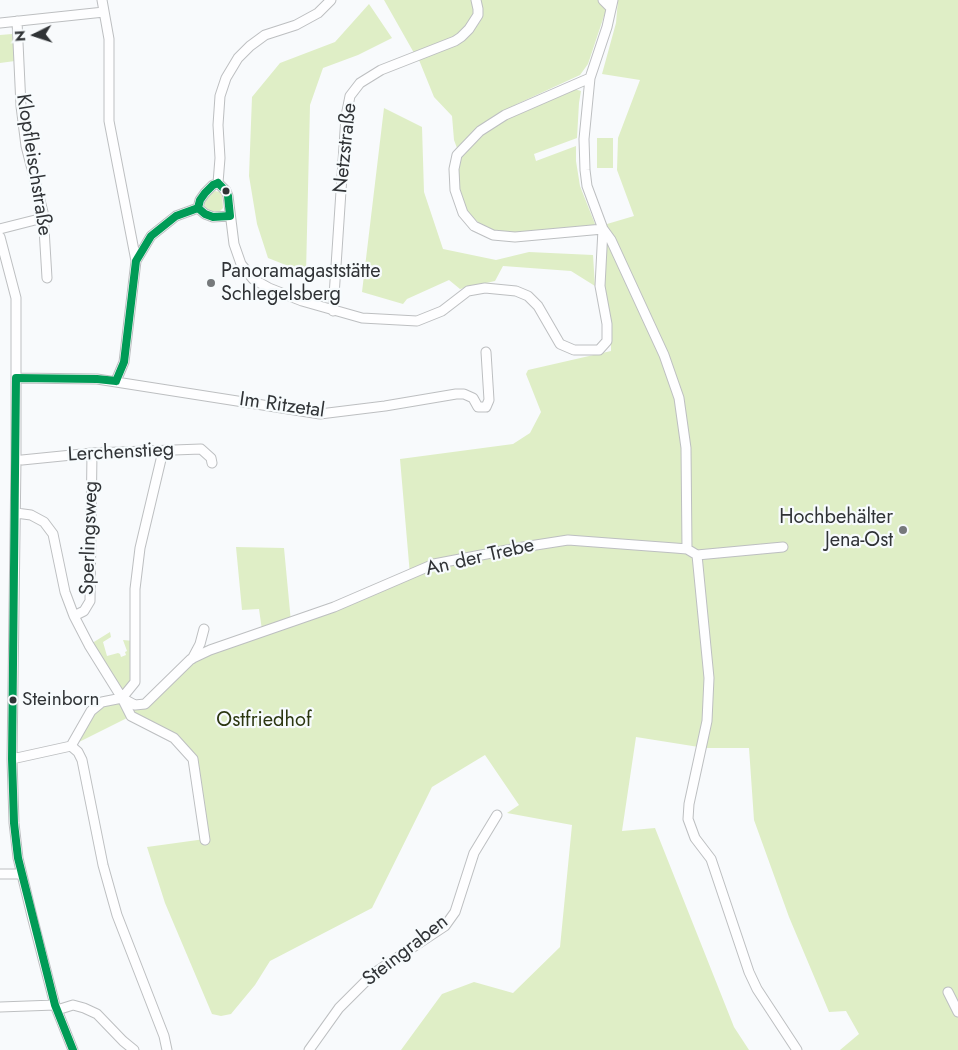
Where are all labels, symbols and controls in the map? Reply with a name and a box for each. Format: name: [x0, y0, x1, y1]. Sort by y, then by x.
north arrow: [10, 10, 60, 60]
text: N: [10, 30, 30, 42]
street label: Klopfleischstraße: [10, 92, 56, 238]
street label: Netzstraße: [329, 102, 363, 194]
unlabelled marker: [221, 186, 231, 196]
place label: Panoramagaststätte Schlegelsberg: [221, 260, 380, 307]
marker: Panoramagaststätte Schlegelsberg: [205, 277, 217, 289]
street label: Im Ritzetal: [238, 388, 326, 424]
street label: Lerchenstieg: [67, 438, 175, 468]
street label: Sperlingsweg: [76, 481, 104, 595]
place label: Hochbehälter Jena-Ost: [779, 506, 893, 553]
marker: Hochbehälter Jena-Ost: [897, 524, 909, 536]
street label: An der Trebe: [423, 534, 537, 582]
place label: Steinborn: [22, 689, 99, 711]
marker: Steinborn: [8, 695, 18, 705]
park label: Ostfriedhof: [216, 709, 312, 733]
street label: Steingraben: [358, 910, 454, 992]

